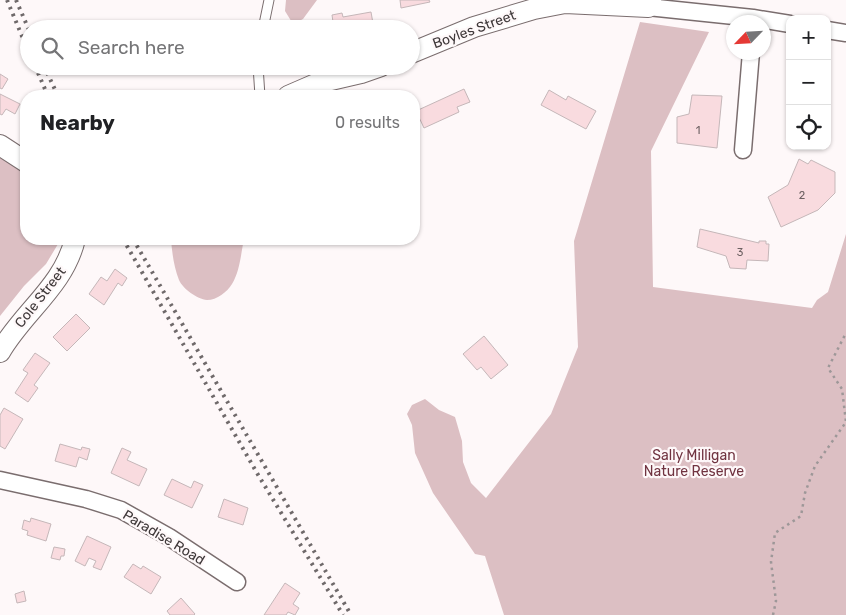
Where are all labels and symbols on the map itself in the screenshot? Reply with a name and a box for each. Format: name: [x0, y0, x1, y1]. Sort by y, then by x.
street label: Boyles Street: [430, 6, 519, 52]
north arrow: [726, 15, 771, 60]
house number: 1: [696, 124, 700, 137]
house number: 2: [799, 189, 805, 202]
house number: 3: [737, 246, 744, 259]
street label: Cole Street: [11, 263, 70, 331]
park label: Sally Milligan Nature Reserve: [644, 447, 744, 480]
street label: Paradise Road: [120, 506, 208, 569]

